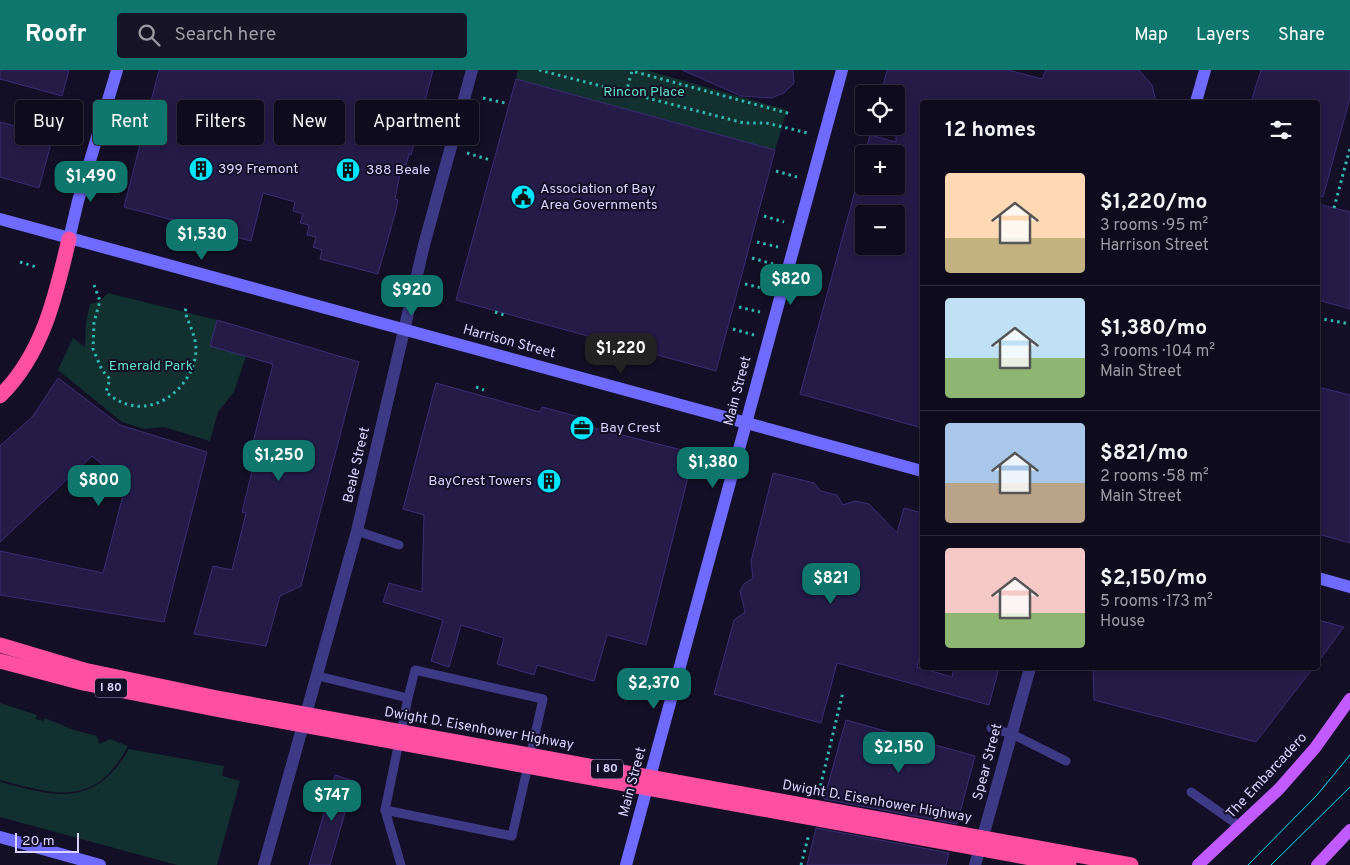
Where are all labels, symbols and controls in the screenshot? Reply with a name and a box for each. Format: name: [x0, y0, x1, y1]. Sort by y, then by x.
search box: [117, 13, 467, 58]
text: Roofr: [25, 20, 87, 50]
icon: search: [135, 21, 163, 49]
text: Search here: [175, 23, 276, 47]
text: Map: [1134, 24, 1168, 47]
text: Layers: [1196, 24, 1250, 47]
text: Share: [1278, 24, 1325, 47]
park label: Rincon Place: [603, 84, 685, 101]
map controls: [855, 85, 905, 255]
button: locate: [855, 85, 905, 135]
chip: Buy: [15, 100, 83, 145]
chip: Rent: [93, 100, 167, 145]
chip: Filters: [177, 100, 264, 145]
chip: New: [274, 100, 345, 145]
chip: Apartment: [355, 100, 479, 145]
icon: filters: [1267, 116, 1295, 144]
text: 12 homes: [945, 117, 1036, 144]
button: +: [855, 145, 905, 195]
building icon: 399 Fremont: [188, 156, 214, 182]
building icon: 388 Beale: [335, 157, 361, 183]
pin: $1,490: [50, 160, 132, 203]
place label: 399 Fremont: [218, 161, 299, 178]
place label: 388 Beale: [366, 162, 430, 179]
text: $1,490: [66, 167, 116, 187]
place label: Association of Bay Area Governments: [540, 181, 657, 214]
public building icon: Association of Bay Area Governments: [510, 184, 536, 210]
text: $1,220/mo: [1100, 189, 1207, 216]
icon: home: [985, 193, 1045, 253]
button: −: [855, 205, 905, 255]
text: 3 rooms · 95 m²: [1100, 216, 1208, 236]
pin: $1,530: [161, 218, 243, 261]
text: $1,530: [177, 225, 227, 245]
text: Harrison Street: [1100, 236, 1209, 256]
pin: $820: [761, 264, 821, 306]
text: $820: [771, 270, 811, 290]
pin: $920: [382, 274, 442, 317]
text: $920: [392, 281, 432, 301]
text: $1,380/mo: [1100, 315, 1207, 342]
icon: home: [985, 318, 1045, 378]
street label: Harrison Street: [461, 321, 557, 363]
pin: $1,220: [580, 332, 662, 375]
text: $1,220: [596, 339, 646, 359]
text: 3 rooms · 104 m²: [1100, 342, 1215, 362]
street label: Main Street: [721, 354, 755, 428]
park label: Emerald Park: [109, 358, 193, 375]
text: Main Street: [1100, 362, 1182, 382]
office icon: Bay Crest: [569, 415, 595, 441]
place label: Bay Crest: [600, 420, 661, 437]
street label: Beale Street: [340, 425, 374, 505]
pin: $1,250: [238, 440, 320, 482]
text: $821/mo: [1100, 440, 1188, 467]
icon: home: [985, 443, 1045, 503]
text: $1,250: [254, 446, 304, 466]
pin: $1,380: [672, 446, 754, 489]
text: $1,380: [688, 453, 738, 473]
pin: $800: [69, 464, 129, 507]
text: 2 rooms · 58 m²: [1100, 467, 1209, 487]
building icon: BayCrest Towers: [536, 468, 562, 494]
text: $800: [79, 471, 119, 491]
place label: BayCrest Towers: [428, 473, 532, 490]
text: Main Street: [1100, 487, 1182, 507]
pin: $821: [801, 562, 861, 605]
text: $2,150/mo: [1100, 565, 1207, 592]
icon: home: [985, 568, 1045, 628]
text: $821: [813, 569, 849, 589]
text: 5 rooms · 173 m²: [1100, 592, 1213, 612]
text: House: [1100, 612, 1145, 632]
pin: $2,370: [613, 668, 695, 710]
text: $2,370: [628, 674, 680, 694]
road number: I 80: [95, 678, 127, 698]
street label: Dwight D. Eisenhower Highway: [383, 704, 575, 754]
street label: Spear Street: [970, 722, 1006, 802]
street label: The Embarcadero: [1223, 730, 1311, 822]
pin: $2,150: [858, 732, 940, 774]
text: $2,150: [874, 738, 924, 758]
street label: Main Street: [616, 745, 650, 819]
road number: I 80: [591, 760, 623, 779]
street label: Dwight D. Eisenhower Highway: [781, 777, 973, 827]
pin: $747: [302, 780, 362, 822]
text: $747: [314, 786, 350, 806]
scale bar: [15, 830, 79, 853]
text: 20 m: [22, 833, 55, 850]

